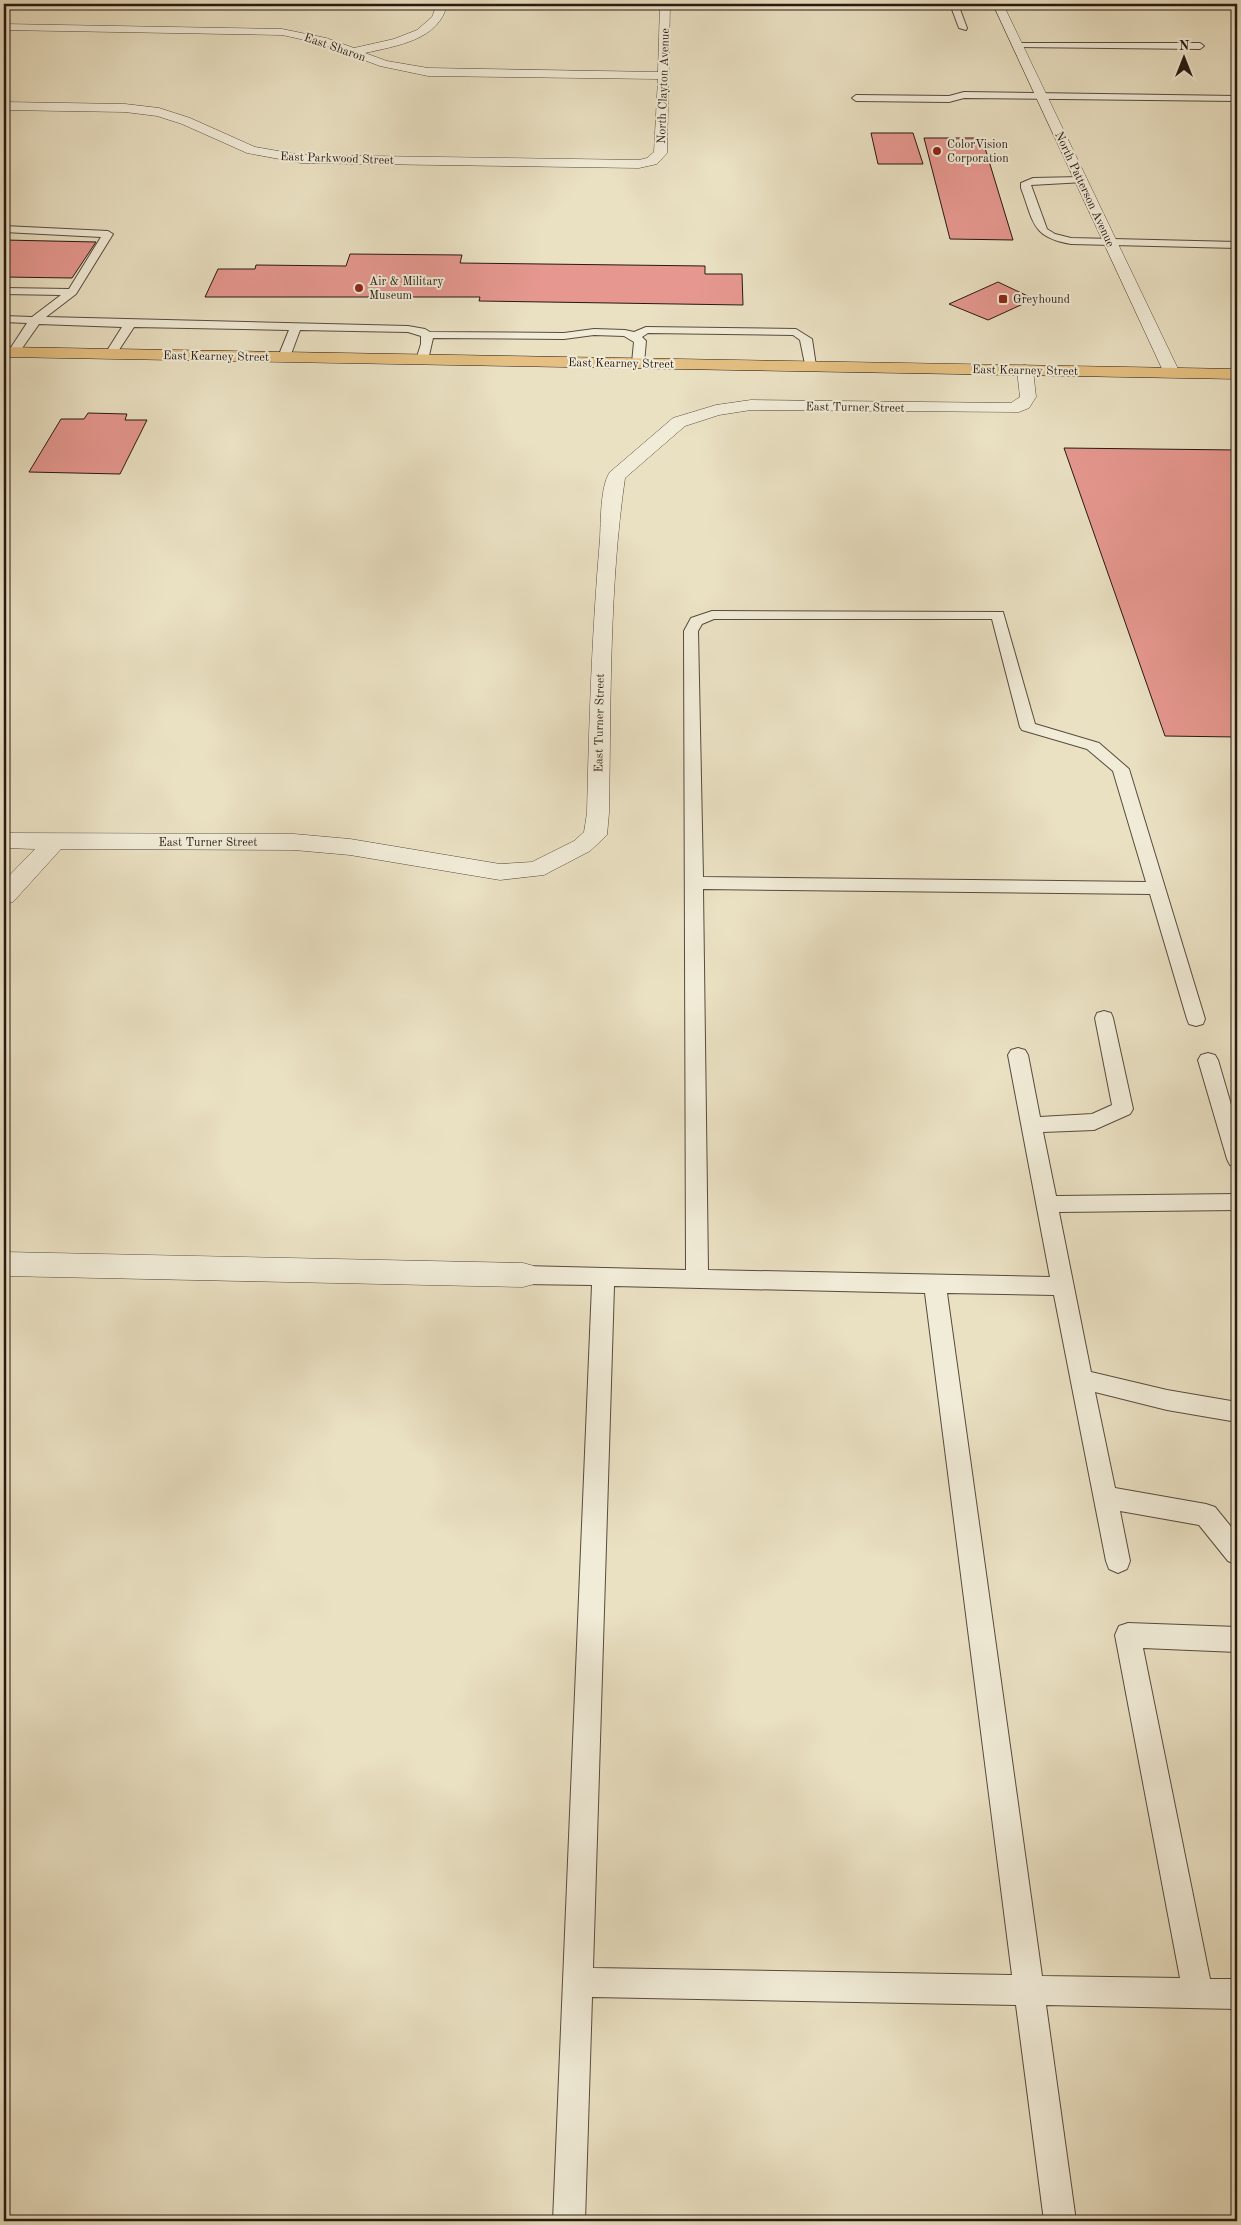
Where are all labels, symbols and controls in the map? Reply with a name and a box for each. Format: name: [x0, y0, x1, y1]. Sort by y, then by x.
street label: North Clayton Avenue: [656, 28, 672, 144]
street label: East Sharon: [302, 32, 367, 64]
north arrow: [1158, 32, 1208, 82]
text: N: [1179, 39, 1190, 53]
street label: North Patterson Avenue: [1052, 130, 1116, 249]
place label: ColorVision Corporation: [947, 139, 1009, 165]
marker: ColorVision Corporation: [931, 145, 943, 157]
street label: East Parkwood Street: [280, 151, 394, 167]
place label: Air & Military Museum: [369, 276, 444, 302]
marker: Air & Military Museum: [353, 282, 365, 294]
marker: Greyhound: [997, 293, 1009, 305]
place label: Greyhound: [1013, 294, 1070, 306]
street label: East Kearney Street: [163, 350, 269, 364]
street label: East Kearney Street: [568, 357, 674, 371]
street label: East Kearney Street: [972, 364, 1078, 378]
street label: East Turner Street: [805, 401, 905, 415]
street label: East Turner Street: [593, 673, 607, 773]
street label: East Turner Street: [159, 837, 257, 849]

